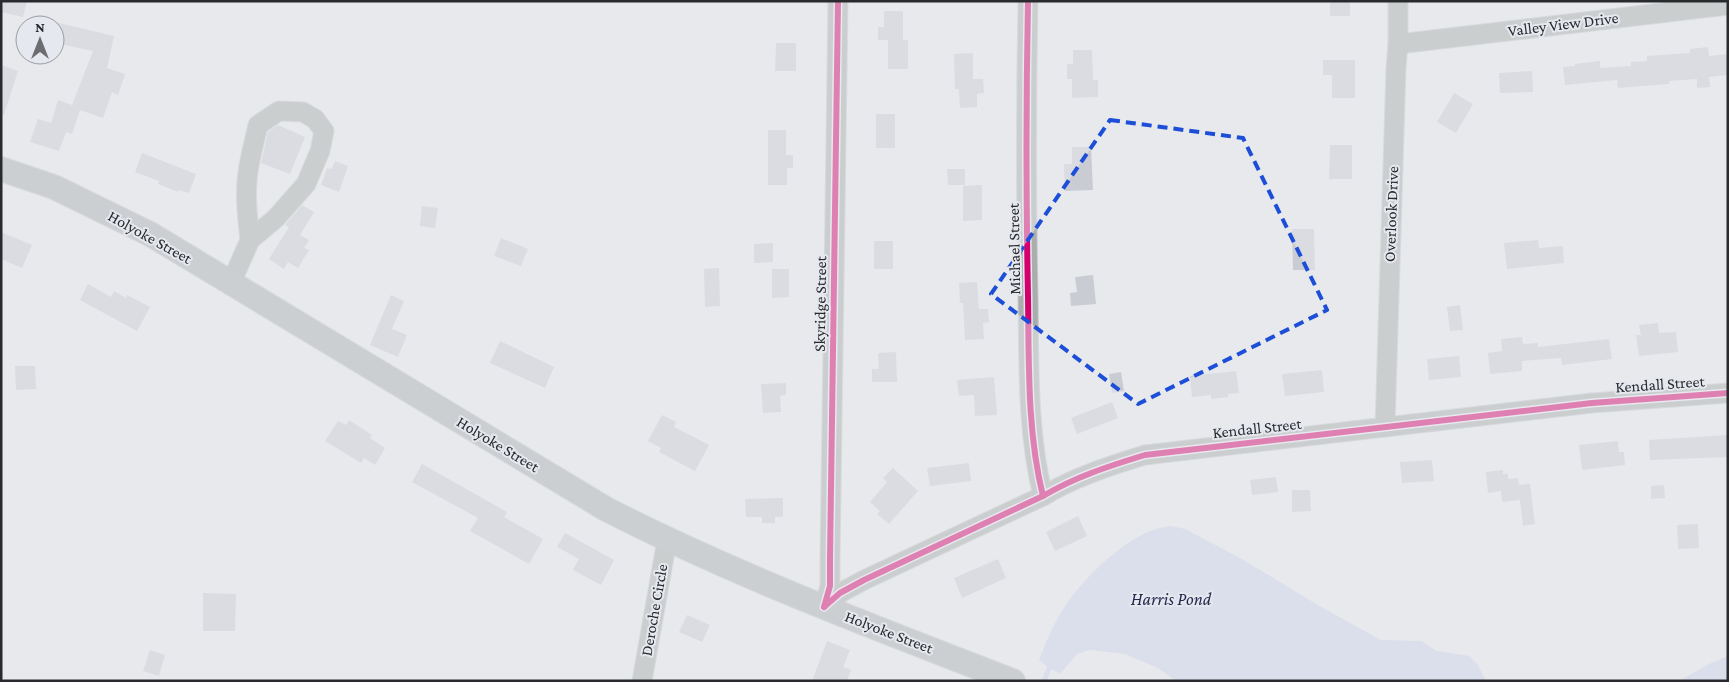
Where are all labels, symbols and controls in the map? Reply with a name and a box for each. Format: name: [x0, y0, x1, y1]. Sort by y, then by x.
street label: Valley View Drive: [1507, 9, 1619, 40]
north arrow: [15, 15, 65, 65]
text: N: [35, 19, 45, 35]
street label: Overlook Drive: [1381, 166, 1401, 262]
street label: Michael Street: [1005, 202, 1023, 295]
street label: Holyoke Street: [105, 207, 195, 268]
street label: Skyridge Street: [811, 255, 830, 352]
street label: Kendall Street: [1615, 372, 1706, 396]
street label: Holyoke Street: [453, 413, 543, 476]
street label: Kendall Street: [1212, 415, 1303, 441]
street label: Deroche Circle: [638, 563, 670, 657]
water label: Harris Pond: [1131, 589, 1212, 609]
street label: Holyoke Street: [842, 607, 936, 658]

